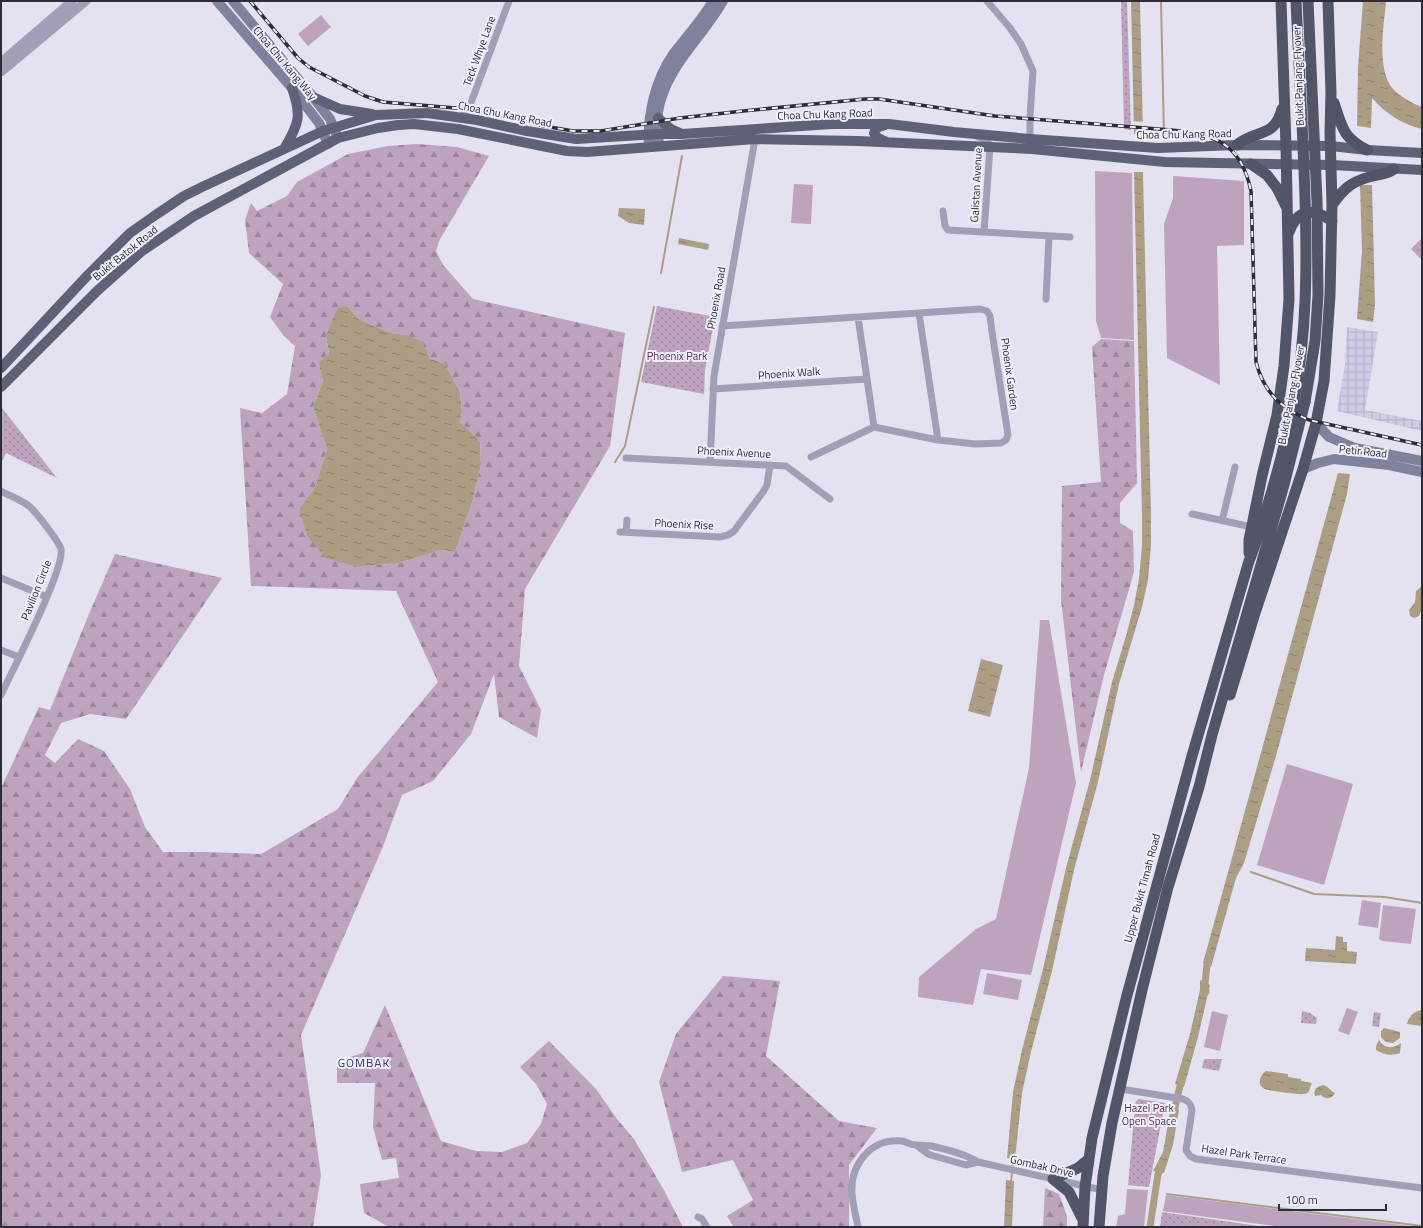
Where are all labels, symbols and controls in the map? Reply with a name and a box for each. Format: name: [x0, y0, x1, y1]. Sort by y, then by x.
street label: Teck Whye Lane: [459, 13, 499, 88]
street label: Choa Chu Kang Way: [249, 23, 321, 104]
street label: Bukit Panjang Flyover: [1288, 25, 1308, 126]
street label: Choa Chu Kang Road: [457, 97, 553, 131]
street label: Choa Chu Kang Road: [777, 104, 873, 124]
street label: Choa Chu Kang Road: [1136, 125, 1232, 143]
street label: Galistan Avenue: [966, 147, 986, 223]
street label: Bukit Batok Road: [89, 221, 161, 284]
street label: Phoenix Road: [703, 265, 729, 331]
street label: Phoenix Garden: [997, 337, 1023, 411]
street label: Bukit Panjang Flyover: [1274, 344, 1308, 446]
park label: Phoenix Park: [647, 348, 708, 364]
street label: Phoenix Walk: [757, 363, 821, 383]
street label: Petir Road: [1338, 441, 1388, 462]
street label: Phoenix Avenue: [697, 442, 772, 462]
street label: Phoenix Rise: [654, 514, 714, 534]
street label: Pavilion Circle: [17, 557, 56, 623]
street label: Upper Bukit Timah Road: [1120, 832, 1164, 944]
district label: GOMBAK: [338, 1053, 390, 1072]
park label: Hazel Park Open Space: [1122, 1100, 1177, 1129]
street label: Hazel Park Terrace: [1200, 1140, 1288, 1168]
street label: Gombak Drive: [1009, 1151, 1076, 1181]
scale bar: [1279, 1186, 1386, 1212]
text: 100 m: [1285, 1190, 1318, 1209]

